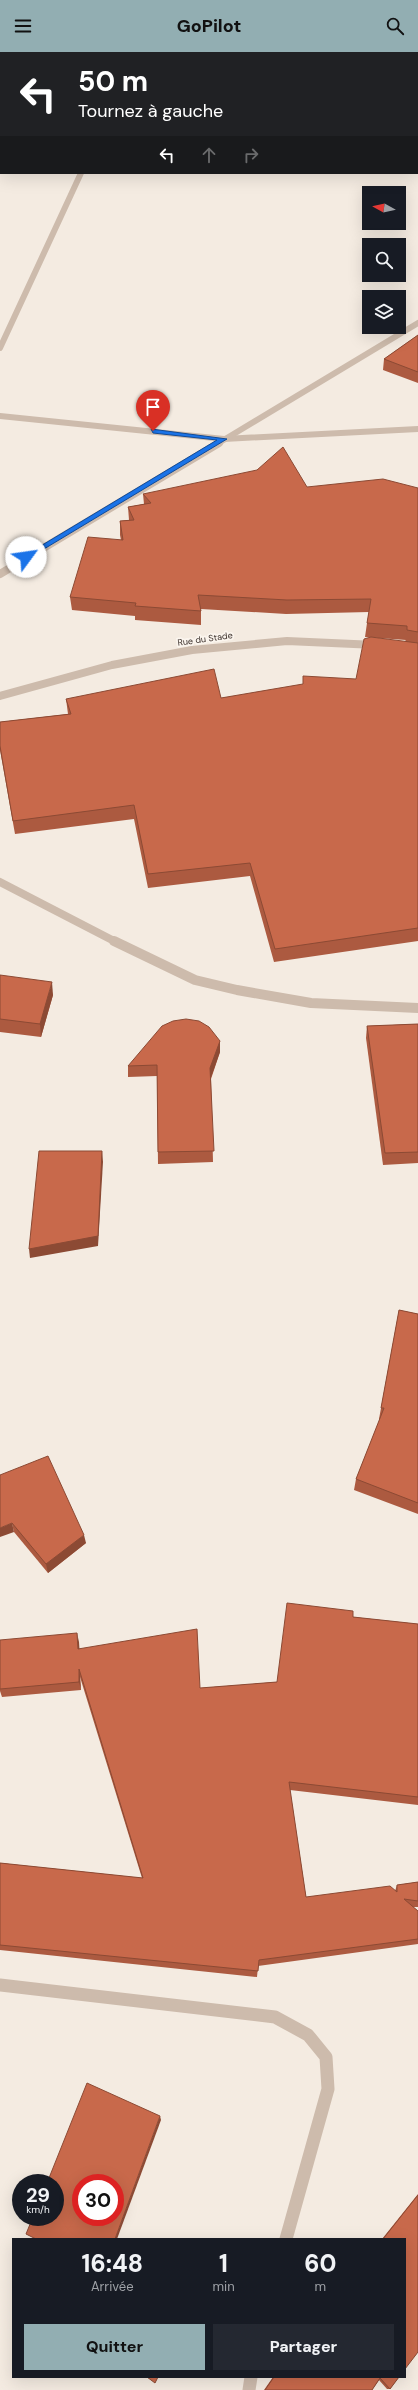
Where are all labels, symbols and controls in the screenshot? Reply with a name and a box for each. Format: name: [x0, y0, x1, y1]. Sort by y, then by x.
text: GoPilot: [177, 14, 241, 38]
icon: menu: [12, 15, 34, 37]
icon: search: [384, 15, 406, 37]
text: 50 m: [78, 63, 148, 100]
icon: left: [12, 68, 64, 120]
text: Tournez à gauche: [78, 99, 223, 123]
icon: left: [156, 144, 178, 166]
icon: ahead: [198, 144, 220, 166]
icon: right: [240, 144, 262, 166]
north arrow: [362, 186, 406, 230]
map controls: [362, 186, 406, 334]
button: search: [362, 238, 406, 282]
button: layers: [362, 290, 406, 334]
pin: [136, 390, 170, 431]
icon: arrive: [142, 396, 164, 418]
position arrow: [5, 536, 47, 578]
street label: Rue du Stade: [177, 629, 233, 649]
speed limit sign: 30: [72, 2174, 124, 2226]
text: 29: [26, 2182, 50, 2208]
text: km/h: [26, 2203, 50, 2216]
text: 16:48: [82, 2248, 143, 2279]
text: 1: [219, 2248, 228, 2279]
text: 60: [304, 2248, 336, 2279]
text: Arrivée: [91, 2278, 134, 2295]
text: min: [212, 2278, 235, 2295]
text: m: [315, 2278, 326, 2295]
button: Quitter: [24, 2324, 205, 2370]
button: Partager: [213, 2324, 394, 2370]

